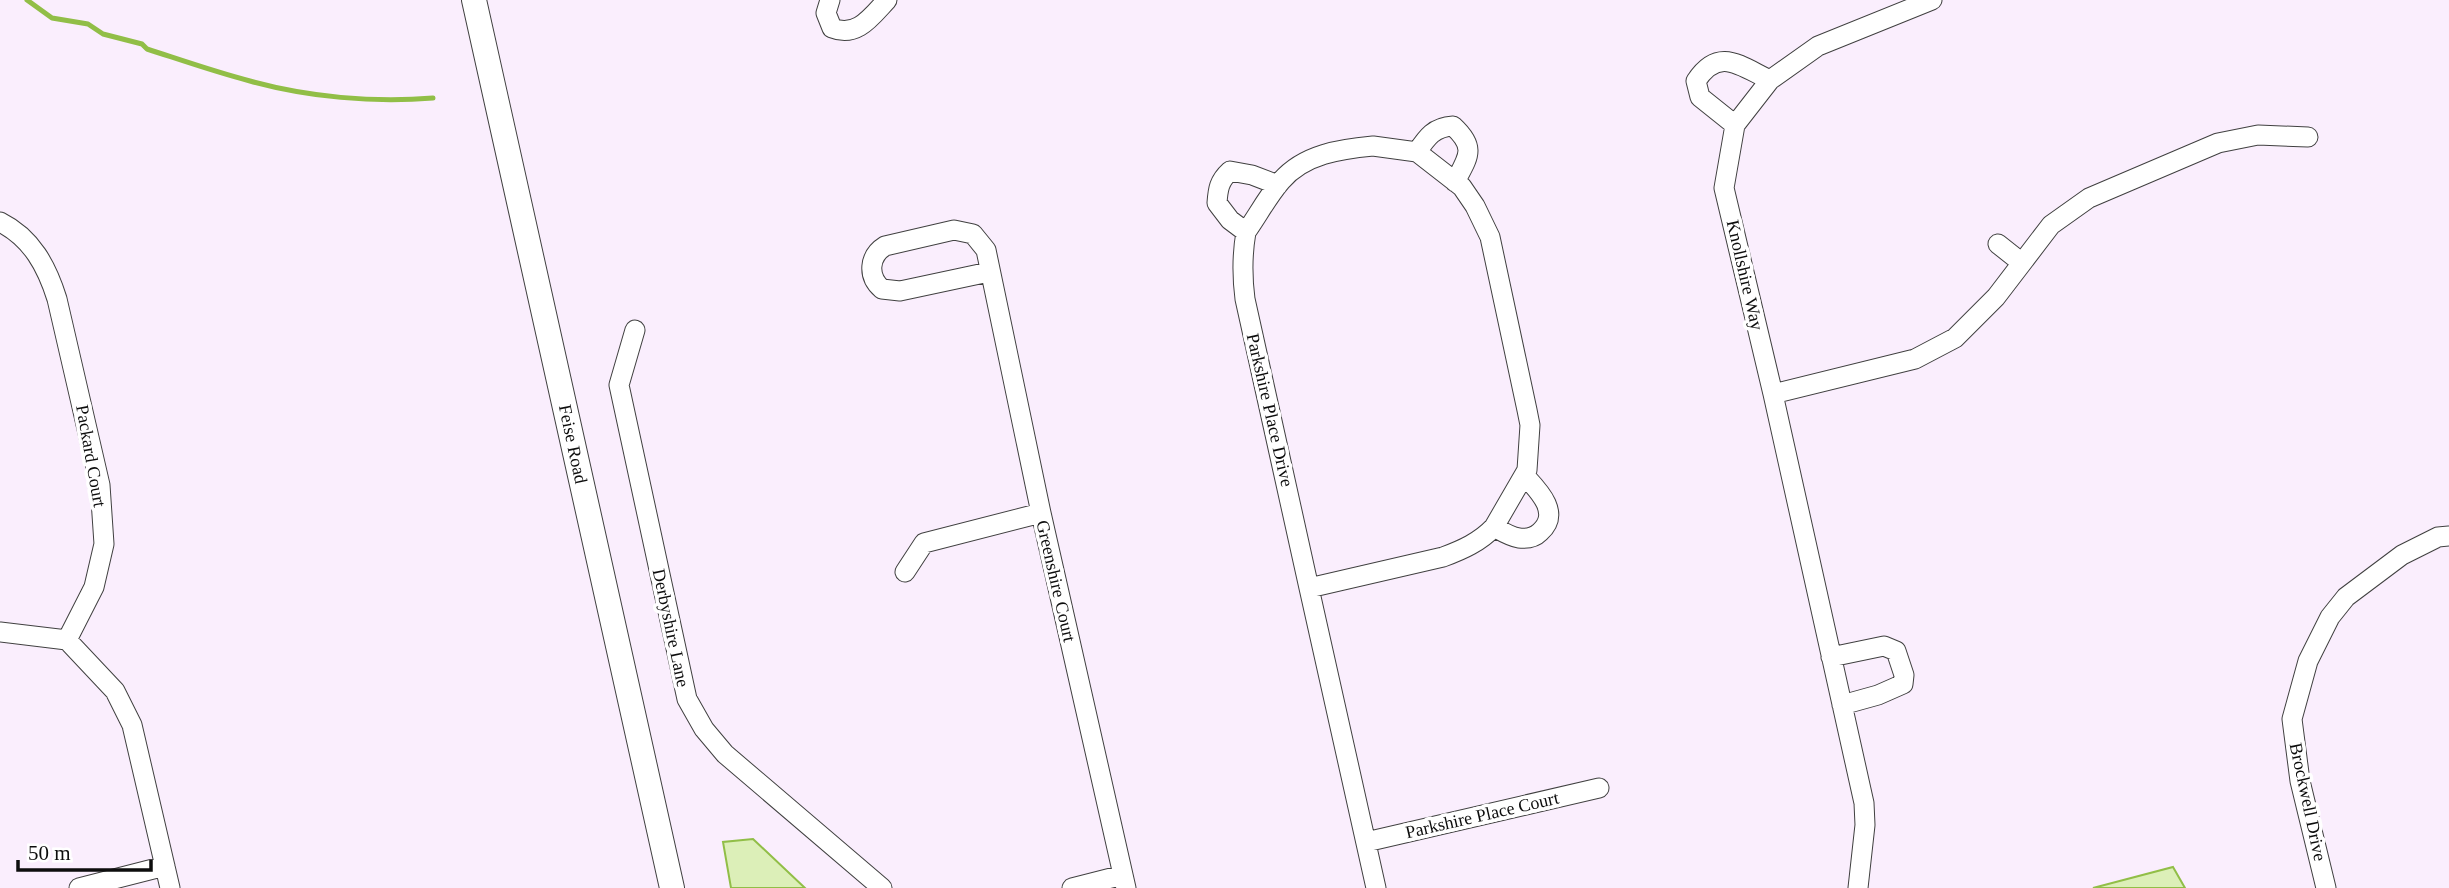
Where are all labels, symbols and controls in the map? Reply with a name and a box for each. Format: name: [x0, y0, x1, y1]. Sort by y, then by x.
street label: Knollshire Way: [1723, 218, 1767, 332]
street label: Parkshire Place Drive: [1243, 331, 1297, 489]
street label: Packard Court: [72, 403, 110, 509]
street label: Feise Road: [555, 403, 591, 485]
street label: Greenshire Court: [1032, 518, 1080, 644]
street label: Derbyshire Lane: [649, 567, 693, 689]
street label: Brockwell Drive: [2286, 741, 2330, 863]
street label: Parkshire Place Court: [1403, 788, 1561, 842]
scale bar: [18, 828, 150, 872]
text: 50 m: [28, 841, 71, 865]

